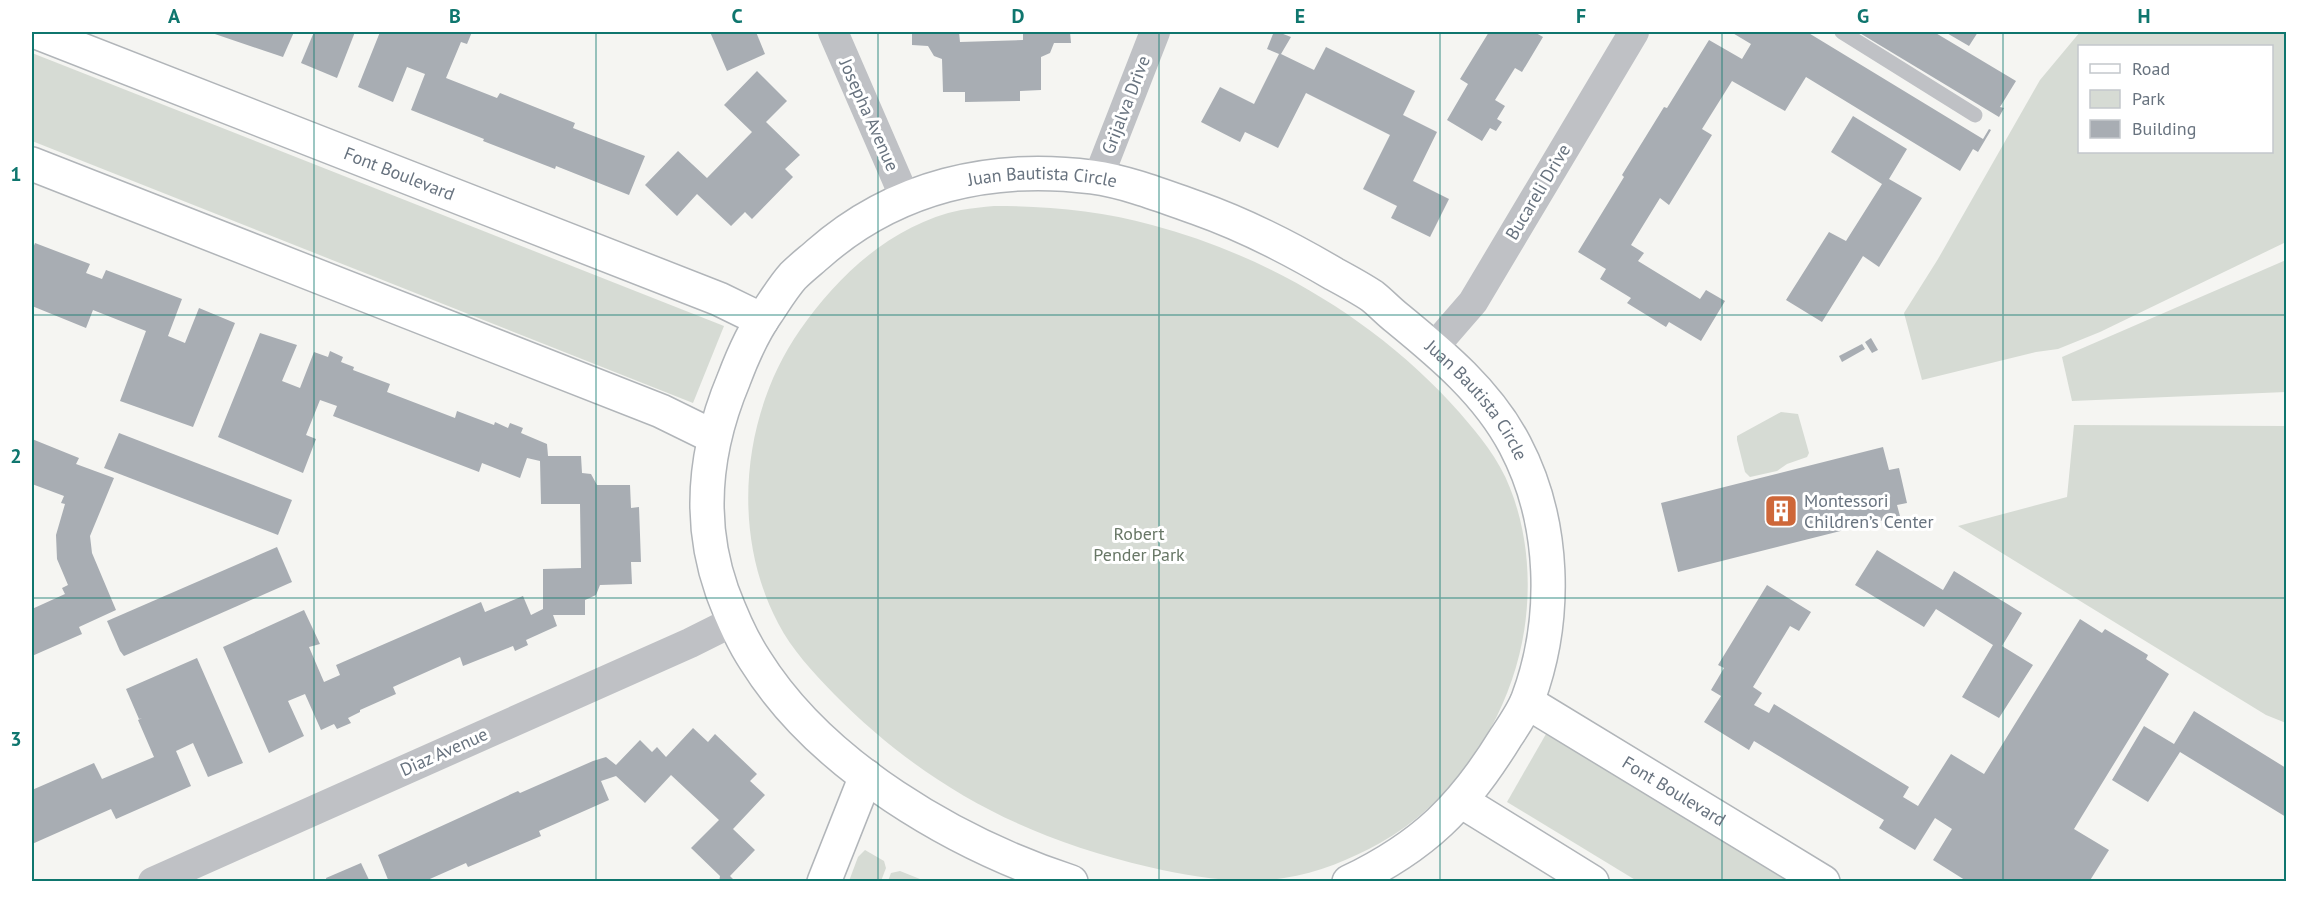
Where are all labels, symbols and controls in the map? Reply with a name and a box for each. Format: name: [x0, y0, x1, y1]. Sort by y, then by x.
text: A: [168, 3, 181, 29]
text: B: [449, 3, 461, 29]
text: C: [731, 3, 743, 29]
text: D: [1012, 3, 1025, 29]
text: E: [1295, 3, 1305, 29]
text: F: [1576, 3, 1586, 29]
text: G: [1857, 3, 1869, 29]
text: H: [2137, 3, 2151, 29]
legend: [2078, 45, 2273, 153]
street label: Grijalva Drive: [1096, 52, 1155, 157]
street label: Josepha Avenue: [834, 54, 904, 175]
text: Road: [2132, 57, 2170, 80]
text: Park: [2132, 87, 2165, 110]
text: Building: [2132, 117, 2196, 140]
street label: Bucareli Drive: [1500, 140, 1575, 244]
street label: Font Boulevard: [341, 142, 458, 206]
text: 1: [10, 161, 22, 187]
street label: Juan Bautista Circle: [965, 161, 1119, 192]
street label: Juan Bautista Circle: [1420, 334, 1533, 464]
text: 2: [10, 443, 22, 469]
place label: Montessori Children’s Center: [1804, 489, 1934, 533]
building icon: Montessori Children’s Center: [1763, 493, 1799, 529]
park label: Robert Pender Park: [1093, 522, 1185, 566]
street label: Diaz Avenue: [396, 722, 491, 781]
text: 3: [10, 726, 22, 752]
street label: Font Boulevard: [1618, 751, 1730, 831]

